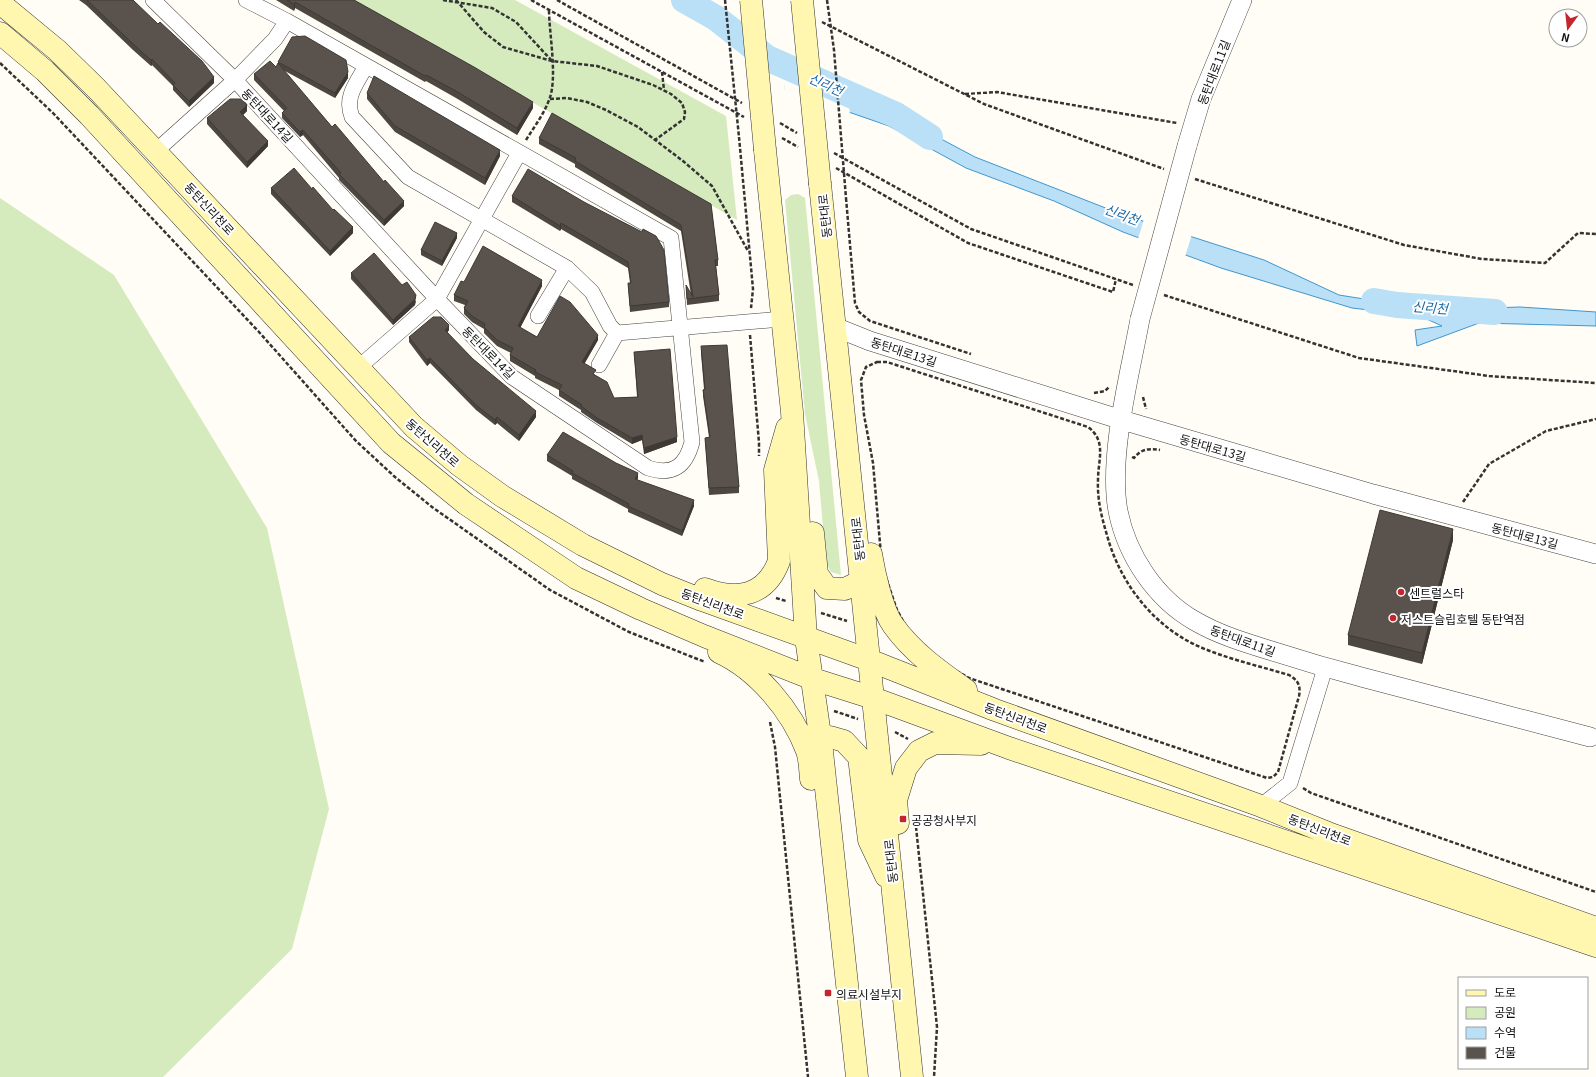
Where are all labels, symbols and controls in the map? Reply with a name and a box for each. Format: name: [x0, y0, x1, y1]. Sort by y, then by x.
north arrow: [1548, 8, 1588, 48]
text: N: [1559, 30, 1571, 47]
street label: 동탄대로11길: [1193, 37, 1233, 107]
water label: 신리천: [806, 68, 847, 100]
street label: 동탄대로14길: [238, 84, 298, 146]
street label: 동탄신리천로: [181, 178, 239, 238]
street label: 동탄대로: [813, 193, 835, 239]
water label: 신리천: [1102, 199, 1143, 229]
water label: 신리천: [1411, 296, 1450, 318]
street label: 동탄대로14길: [459, 322, 519, 382]
street label: 동탄대로13길: [869, 332, 939, 370]
street label: 동탄신리천로: [402, 414, 464, 470]
street label: 동탄대로13길: [1178, 429, 1248, 465]
street label: 동탄대로: [846, 516, 868, 562]
street label: 동탄대로13길: [1490, 518, 1560, 552]
street label: 동탄신리천로: [679, 584, 747, 622]
place label: 센트럴스타: [1409, 584, 1464, 601]
marker: 센트럴스타: [1396, 587, 1406, 597]
place label: 저스트슬립호텔 동탄역점: [1401, 610, 1525, 627]
marker: 저스트슬립호텔 동탄역점: [1388, 613, 1398, 623]
street label: 동탄대로11길: [1208, 620, 1278, 660]
street label: 동탄신리천로: [982, 698, 1050, 736]
street label: 동탄신리천로: [1286, 809, 1354, 849]
place label: 공공청사부지: [911, 811, 977, 828]
marker: 공공청사부지: [898, 814, 908, 824]
street label: 동탄대로: [879, 838, 901, 884]
legend: [1458, 977, 1588, 1069]
text: 도로: [1494, 983, 1516, 1000]
place label: 의료시설부지: [836, 985, 902, 1002]
marker: 의료시설부지: [823, 988, 833, 998]
text: 공원: [1494, 1003, 1516, 1020]
text: 수역: [1494, 1023, 1516, 1040]
text: 건물: [1494, 1043, 1516, 1060]

